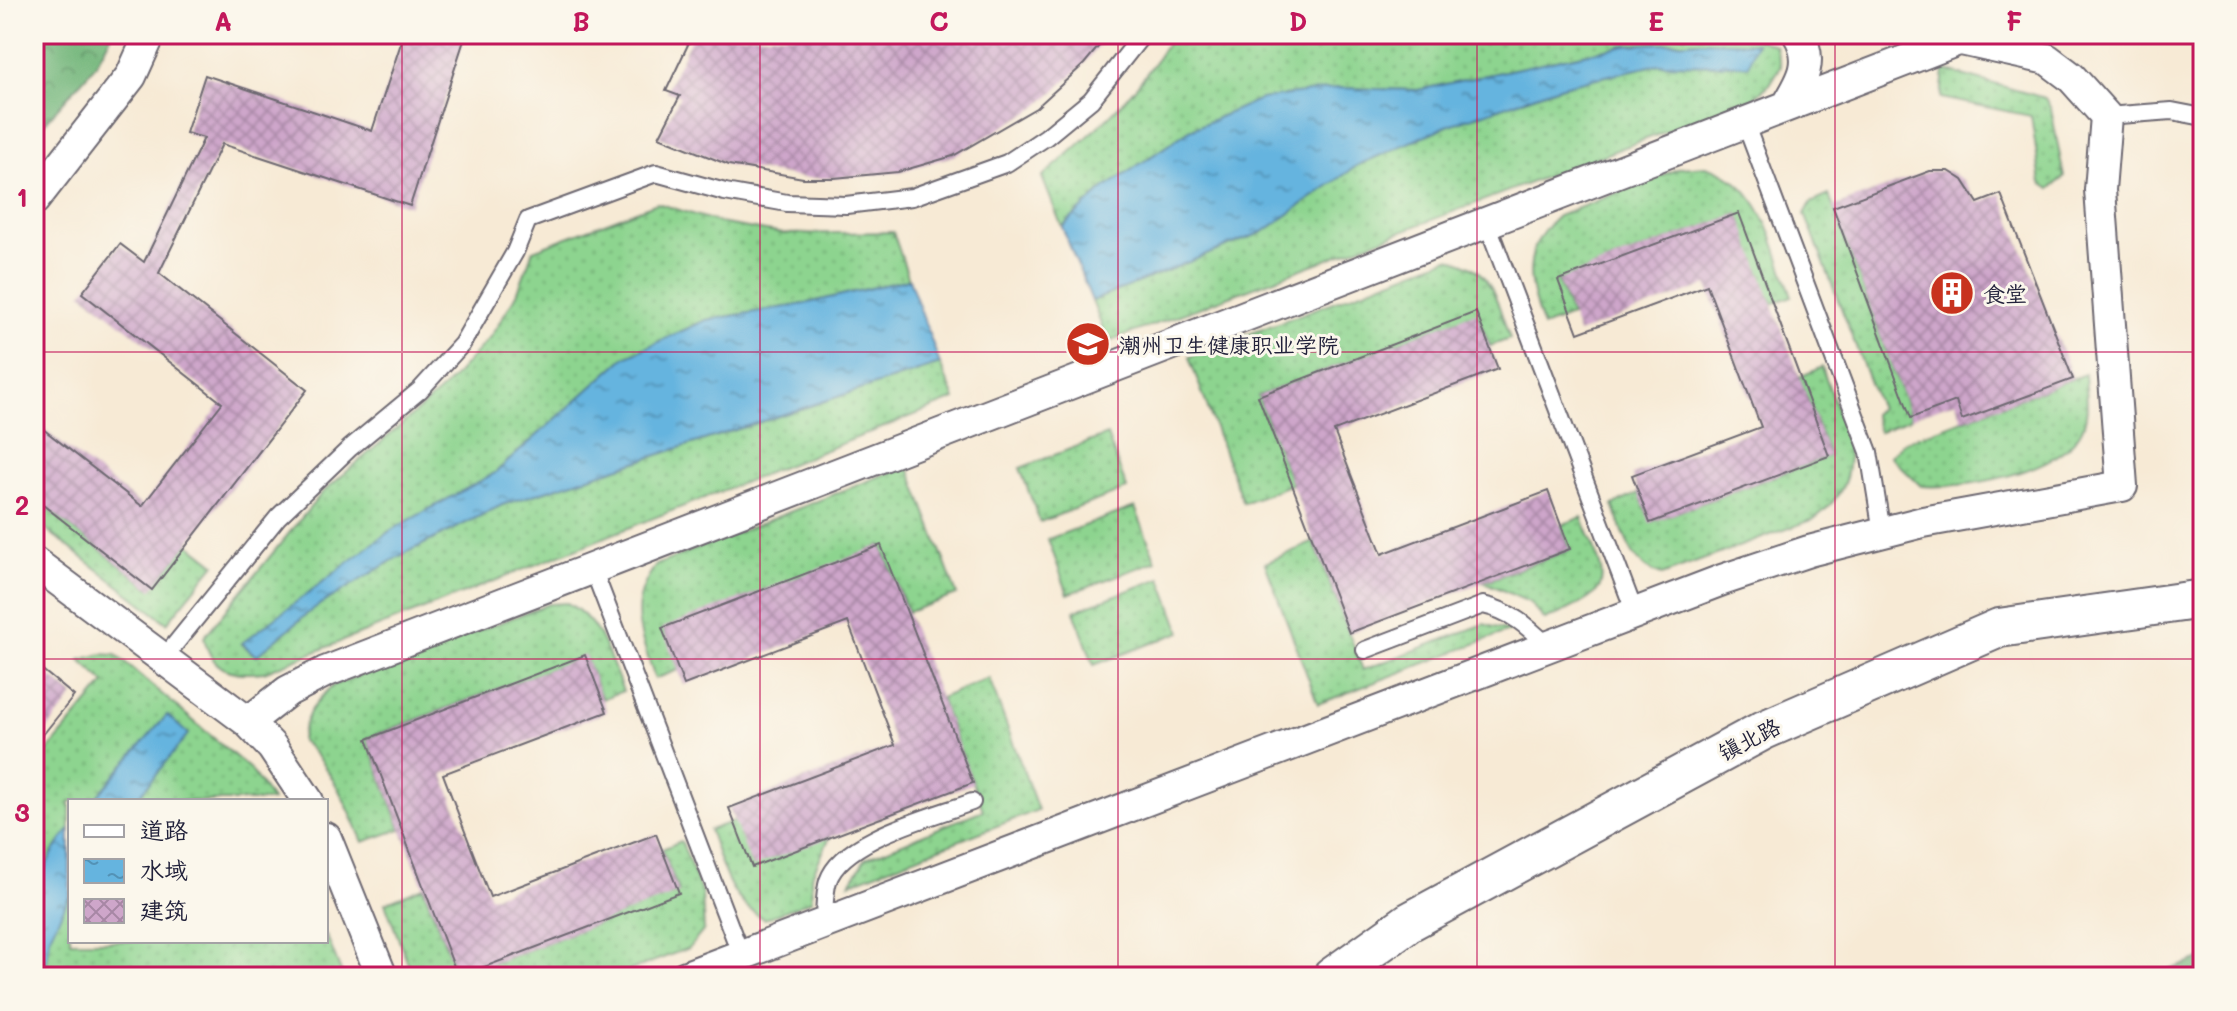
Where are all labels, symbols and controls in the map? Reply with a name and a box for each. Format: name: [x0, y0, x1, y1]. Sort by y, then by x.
text: A: [214, 4, 232, 38]
text: B: [572, 4, 590, 38]
text: C: [929, 4, 949, 38]
text: D: [1289, 4, 1307, 38]
text: E: [1648, 4, 1664, 38]
text: F: [2006, 4, 2022, 38]
text: 1: [16, 180, 28, 214]
building icon: 食堂: [1928, 269, 1976, 317]
place label: 食堂: [1983, 279, 2027, 308]
school or university icon: 潮州卫生健康职业学院: [1064, 320, 1112, 368]
place label: 潮州卫生健康职业学院: [1119, 330, 1339, 359]
text: 2: [15, 488, 29, 522]
street label: 镇北路: [1713, 711, 1785, 767]
text: 3: [14, 795, 30, 829]
legend: [68, 799, 328, 943]
text: 道路: [140, 814, 188, 845]
text: 水域: [140, 854, 188, 885]
text: 建筑: [140, 894, 188, 925]

